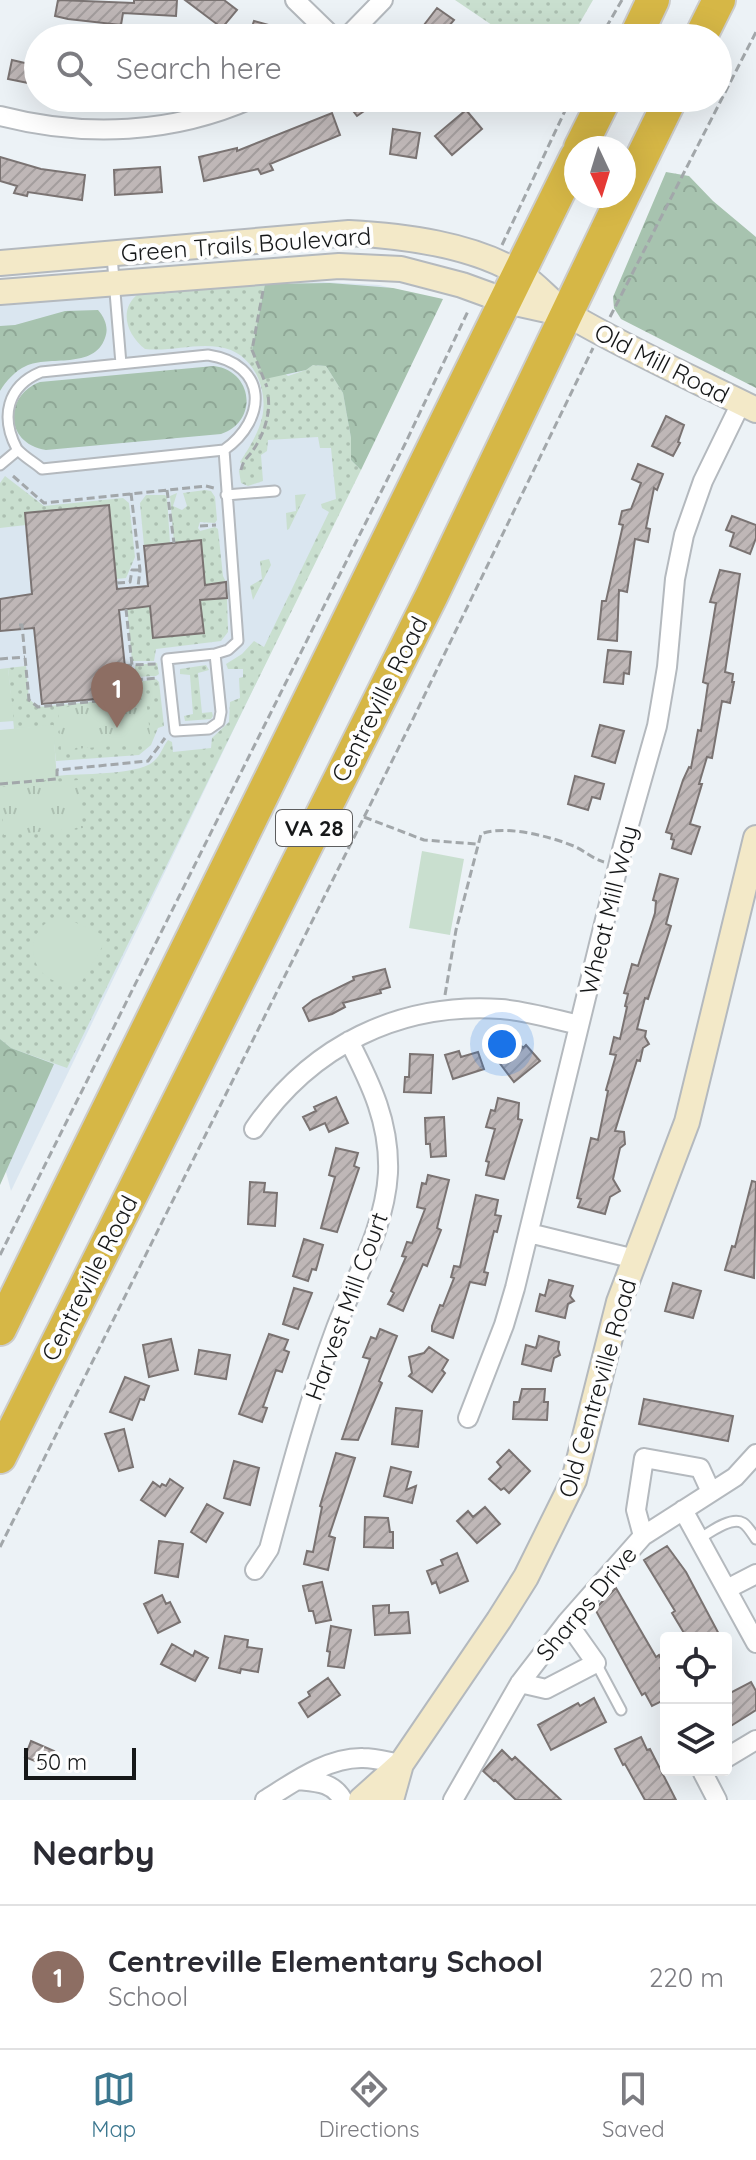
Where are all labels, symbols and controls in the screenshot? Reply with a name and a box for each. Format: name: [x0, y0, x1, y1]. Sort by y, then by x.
search box: [24, 24, 732, 112]
icon: search: [52, 46, 96, 90]
text: Search here: [116, 49, 282, 87]
north arrow: [564, 136, 636, 208]
street label: Green Trails Boulevard: [120, 220, 372, 268]
street label: Old Mill Road: [590, 316, 734, 410]
street label: Centreville Road: [324, 611, 434, 787]
pin: 1: [91, 662, 143, 728]
road number: VA 28: [276, 810, 352, 846]
street label: Wheat Mill Way: [572, 822, 644, 998]
your location: [482, 1024, 522, 1064]
street label: Centreville Road: [34, 1190, 144, 1366]
street label: Harvest Mill Court: [298, 1208, 394, 1404]
street label: Old Centreville Road: [551, 1275, 643, 1501]
street label: Sharps Drive: [529, 1539, 643, 1667]
map controls: [660, 1632, 732, 1776]
button: locate: [660, 1632, 732, 1704]
button: layers: [660, 1704, 732, 1776]
scale bar: [24, 1744, 136, 1780]
text: 50 m: [36, 1748, 87, 1776]
text: Nearby: [32, 1831, 155, 1874]
text: Centreville Elementary School: [108, 1942, 543, 1980]
text: 1: [53, 1961, 63, 1994]
text: 220 m: [649, 1961, 724, 1994]
text: School: [108, 1980, 188, 2013]
tab: Map: [91, 2067, 136, 2143]
tab: Directions: [319, 2067, 419, 2143]
tab: Saved: [602, 2067, 665, 2143]

